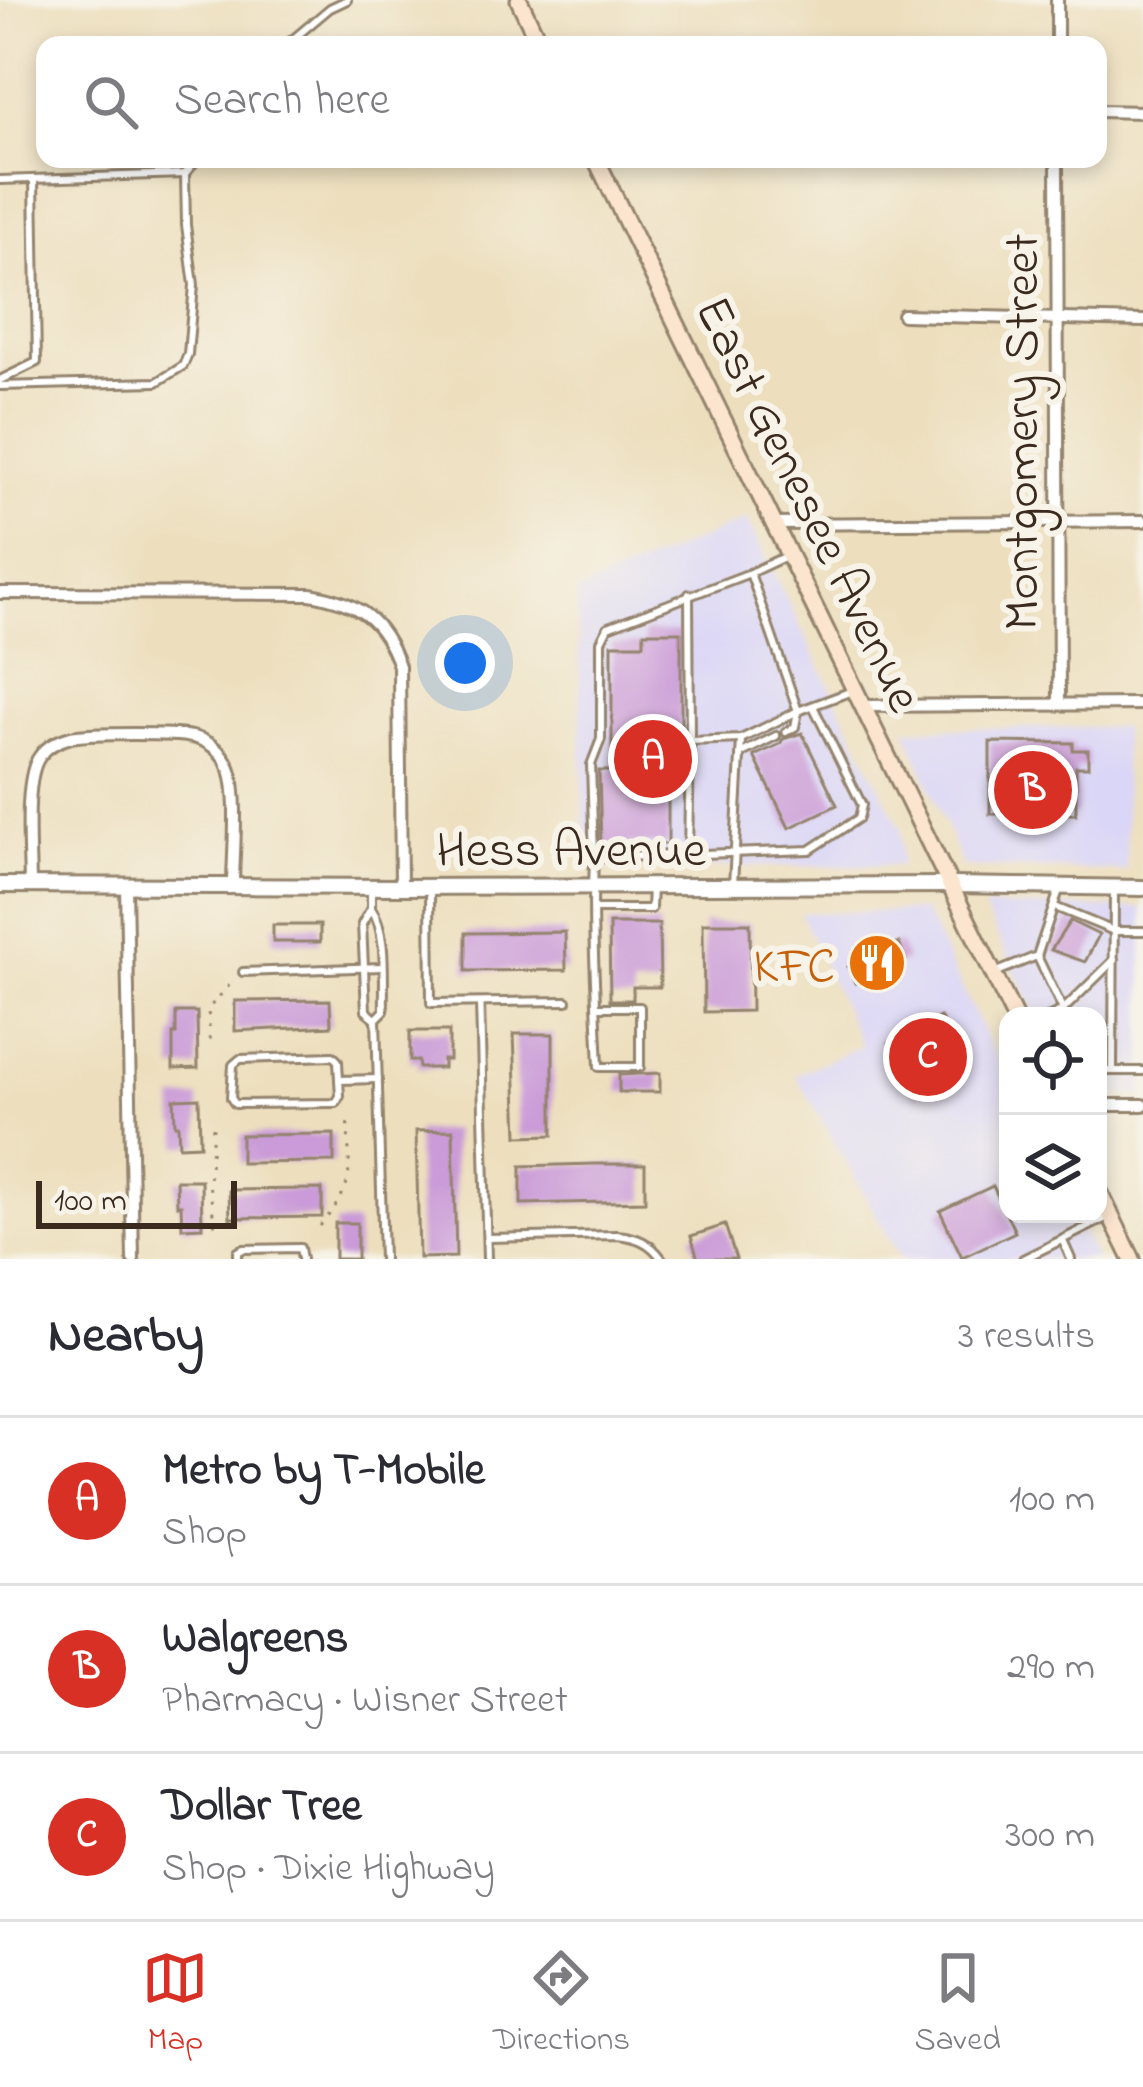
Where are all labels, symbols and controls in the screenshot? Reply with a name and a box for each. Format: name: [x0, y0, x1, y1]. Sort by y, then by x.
search box: [36, 36, 1107, 168]
icon: search: [78, 69, 144, 135]
text: Search here: [174, 69, 390, 135]
street label: Montgomery Street: [987, 233, 1062, 631]
street label: East Genesee Avenue: [673, 285, 939, 726]
your location: [435, 633, 495, 693]
pin: A: [614, 714, 692, 804]
pin: B: [994, 745, 1072, 835]
street label: Hess Avenue: [436, 815, 706, 890]
place label: KFC: [753, 931, 835, 1006]
restaurant icon: KFC: [846, 932, 908, 994]
map controls: [999, 1007, 1107, 1223]
button: locate: [999, 1007, 1107, 1115]
pin: C: [889, 1012, 967, 1102]
button: layers: [999, 1115, 1107, 1223]
scale bar: [36, 1175, 237, 1228]
text: 100 m: [54, 1178, 127, 1226]
text: Nearby: [48, 1300, 204, 1375]
text: 3 results: [958, 1309, 1095, 1366]
text: Metro by T-Mobile: [162, 1439, 485, 1505]
text: A: [75, 1472, 99, 1529]
text: 100 m: [1009, 1472, 1095, 1529]
text: Shop: [162, 1505, 247, 1562]
text: Walgreens: [162, 1607, 348, 1673]
text: B: [74, 1640, 100, 1697]
text: 290 m: [1007, 1640, 1095, 1697]
text: Pharmacy · Wisner Street: [162, 1673, 568, 1730]
text: Dollar Tree: [162, 1775, 362, 1841]
text: C: [76, 1808, 98, 1865]
text: 300 m: [1005, 1808, 1095, 1865]
text: Shop · Dixie Highway: [162, 1841, 495, 1898]
tab: Map: [142, 1945, 208, 2065]
tab: Directions: [493, 1945, 630, 2065]
tab: Saved: [915, 1945, 1001, 2065]

